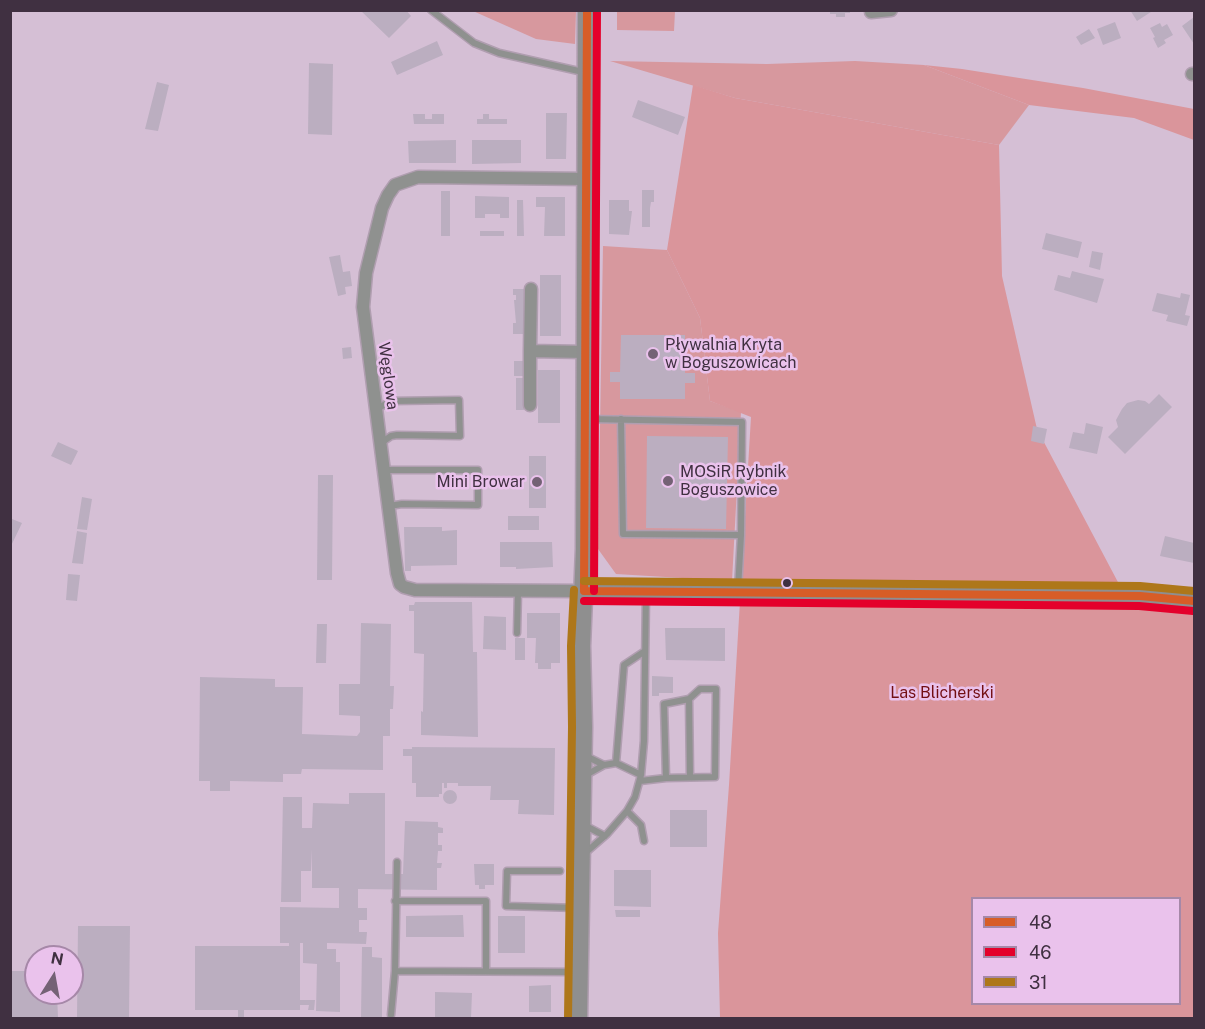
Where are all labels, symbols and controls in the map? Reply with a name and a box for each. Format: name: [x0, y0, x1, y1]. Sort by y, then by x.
place label: Pływalnia Kryta w Boguszowicach: [665, 335, 796, 373]
street label: Węglowa: [374, 341, 402, 411]
marker: Pływalnia Kryta w Boguszowicach: [646, 347, 660, 361]
place label: MOSiR Rybnik Boguszowice: [680, 462, 786, 500]
place label: Mini Browar: [437, 472, 525, 492]
marker: MOSiR Rybnik Boguszowice: [661, 474, 675, 488]
marker: Mini Browar: [530, 475, 544, 489]
unlabelled marker: [781, 577, 793, 589]
park label: Las Blicherski: [890, 683, 994, 703]
legend: [971, 897, 1181, 1005]
text: 48: [1029, 912, 1052, 933]
text: 46: [1029, 942, 1052, 963]
north arrow: [24, 945, 84, 1005]
text: N: [49, 948, 65, 969]
text: 31: [1029, 972, 1048, 993]

